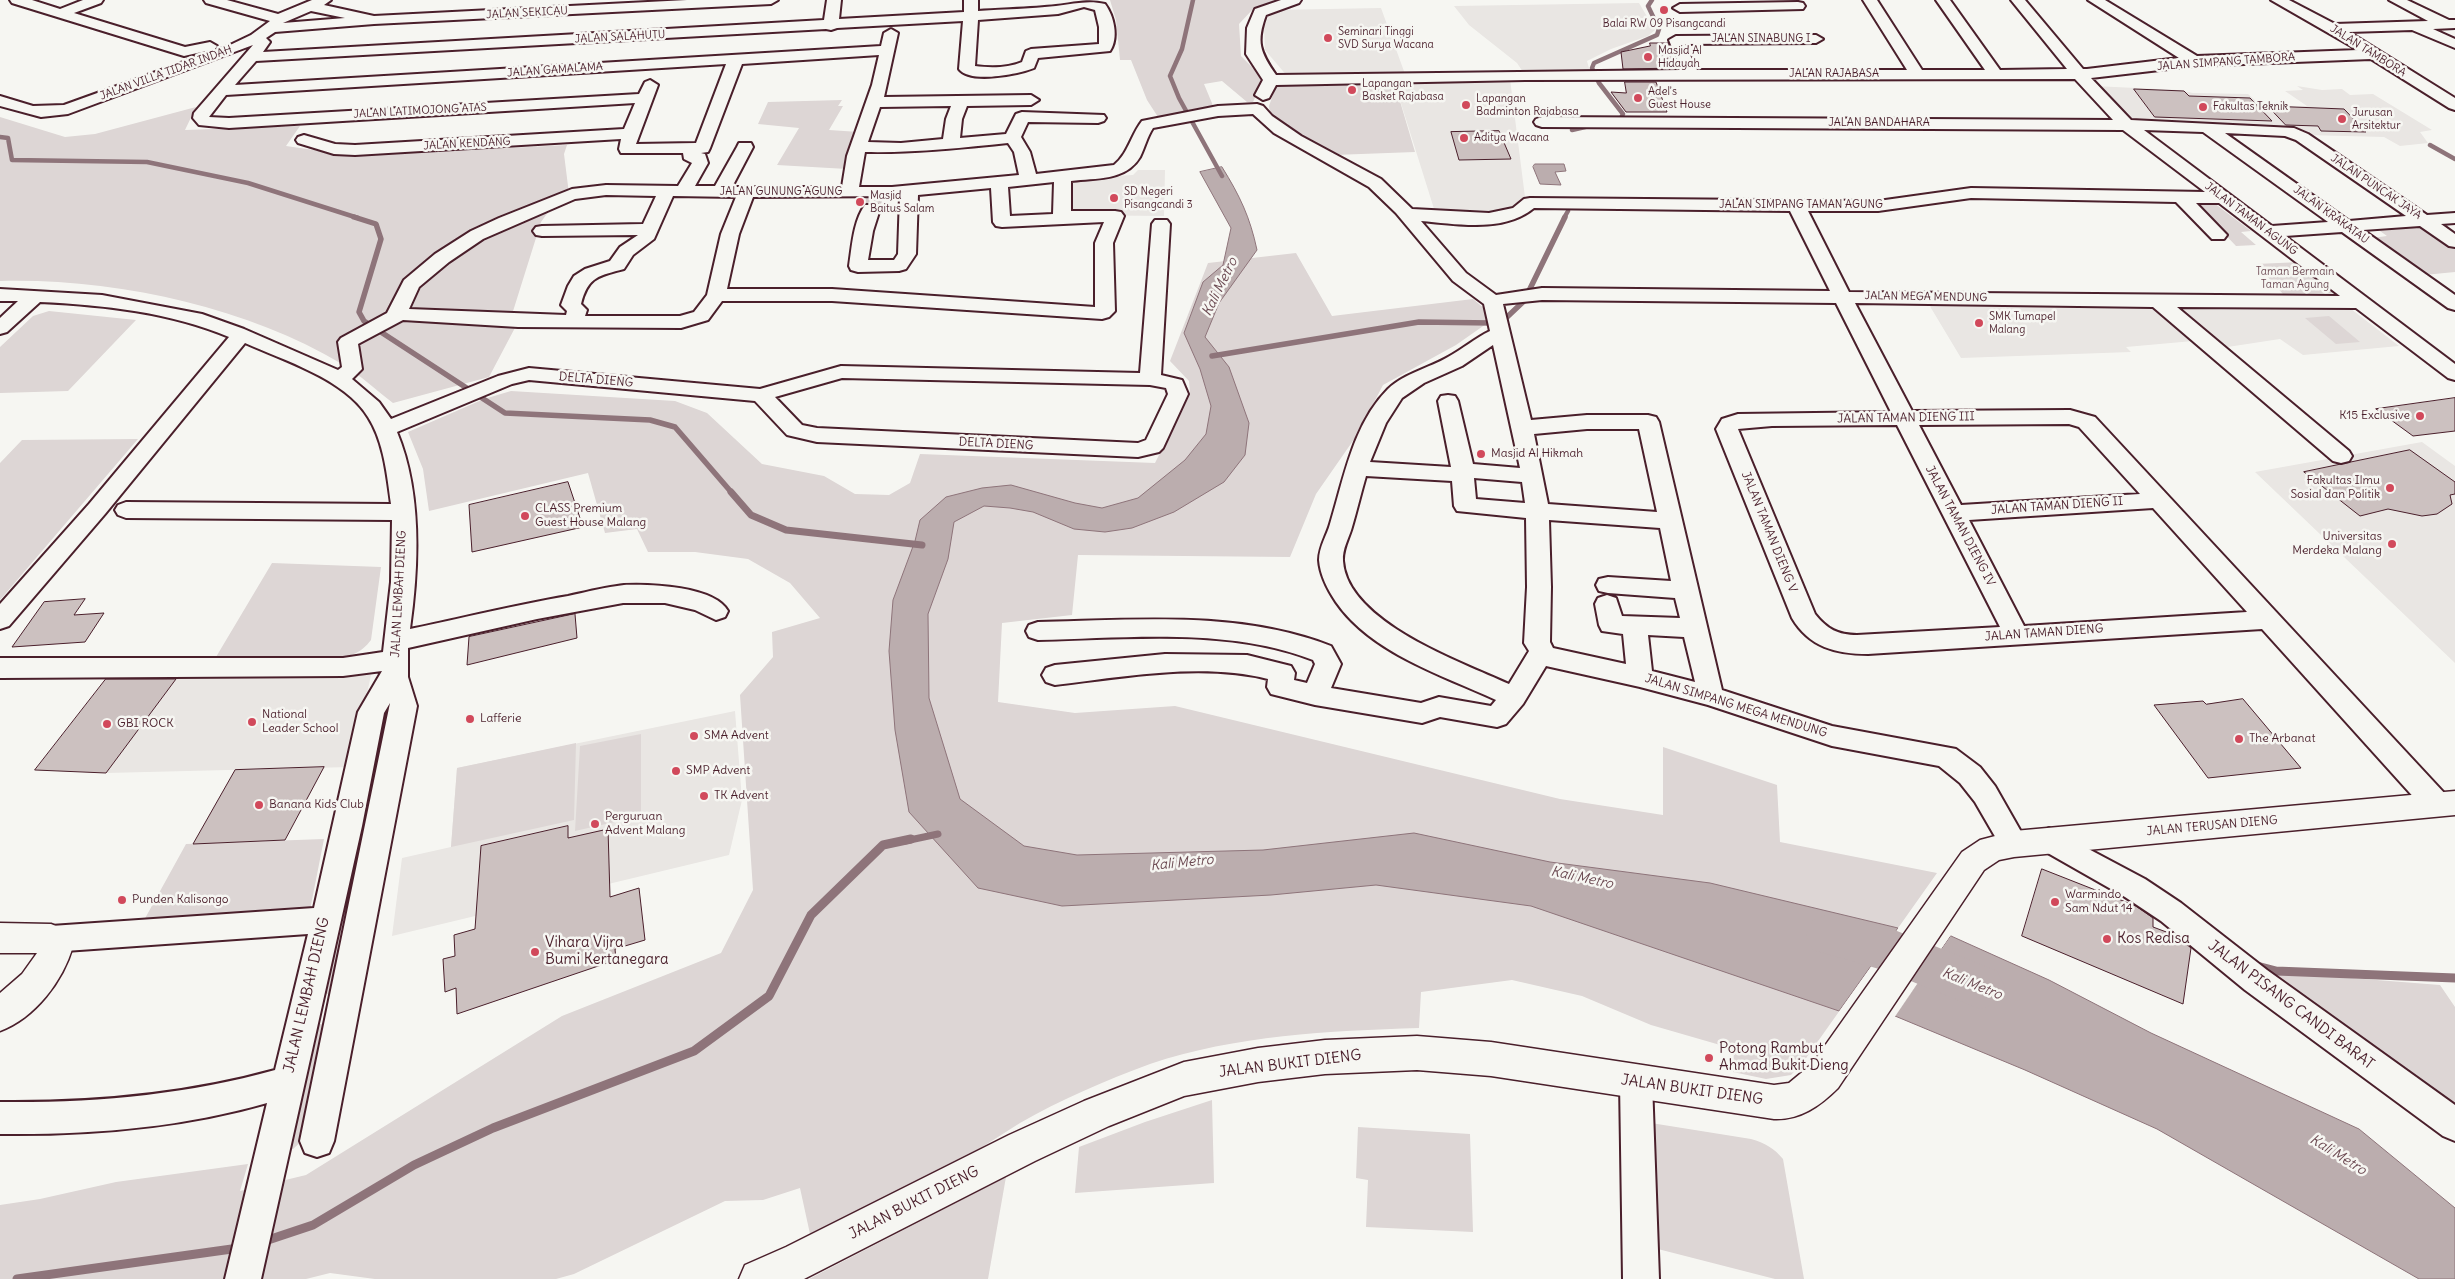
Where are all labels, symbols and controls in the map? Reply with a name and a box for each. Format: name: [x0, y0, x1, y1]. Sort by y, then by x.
street label: JALAN SEKICAU: [486, 4, 568, 22]
marker: Balai RW 09 Pisangcandi: [1658, 4, 1670, 16]
place label: Balai RW 09 Pisangcandi: [1602, 17, 1726, 31]
street label: JALAN TAMBORA: [2328, 22, 2408, 80]
place label: Seminari Tinggi SVD Surya Wacana: [1338, 25, 1434, 51]
street label: JALAN SALAHUTU: [574, 28, 666, 46]
marker: Seminari Tinggi SVD Surya Wacana: [1322, 32, 1334, 44]
street label: JALAN SINABUNG I: [1711, 32, 1811, 46]
street label: JALAN VILLA TIDAR INDAH: [98, 43, 234, 103]
place label: Masjid Al Hidayah: [1658, 44, 1702, 70]
marker: Masjid Al Hidayah: [1642, 51, 1654, 63]
street label: JALAN SIMPANG TAMBORA: [2156, 51, 2296, 73]
street label: JALAN GAMALAMA: [507, 60, 603, 80]
street label: JALAN RAJABASA: [1789, 67, 1879, 81]
place label: Lapangan Basket Rajabasa: [1362, 77, 1444, 103]
marker: Lapangan Basket Rajabasa: [1346, 84, 1358, 96]
place label: Adel's Guest House: [1648, 85, 1711, 111]
place label: Lapangan Badminton Rajabasa: [1476, 92, 1579, 118]
marker: Adel's Guest House: [1632, 92, 1644, 104]
marker: Lapangan Badminton Rajabasa: [1460, 99, 1472, 111]
place label: Fakultas Teknik: [2213, 100, 2288, 114]
street label: JALAN LATIMOJONG ATAS: [353, 101, 487, 121]
marker: Fakultas Teknik: [2197, 101, 2209, 113]
place label: Jurusan Arsitektur: [2352, 106, 2401, 132]
marker: Jurusan Arsitektur: [2336, 113, 2348, 125]
street label: JALAN BANDAHARA: [1828, 116, 1930, 130]
place label: Aditya Wacana: [1474, 131, 1549, 145]
marker: Aditya Wacana: [1458, 132, 1470, 144]
street label: JALAN KENDANG: [423, 135, 511, 153]
street label: JALAN PUNCAK JAYA: [2328, 152, 2424, 222]
street label: JALAN TAMAN AGUNG: [2202, 180, 2300, 258]
street label: JALAN KRAKATAU: [2291, 183, 2371, 247]
street label: JALAN GUNUNG AGUNG: [720, 185, 842, 199]
place label: SD Negeri Pisangcandi 3: [1124, 185, 1193, 211]
place label: Masjid Baitus Salam: [870, 189, 934, 215]
marker: SD Negeri Pisangcandi 3: [1108, 192, 1120, 204]
marker: Masjid Baitus Salam: [854, 196, 866, 208]
street label: JALAN SIMPANG TAMAN AGUNG: [1719, 198, 1883, 212]
water label: Kali Metro: [1199, 255, 1241, 319]
park label: Taman Bermain Taman Agung: [2256, 265, 2334, 291]
street label: JALAN MEGA MENDUNG: [1865, 289, 1987, 305]
place label: SMK Tumapel Malang: [1989, 310, 2055, 336]
marker: SMK Tumapel Malang: [1973, 317, 1985, 329]
street label: DELTA DIENG: [558, 370, 634, 390]
place label: K15 Exclusive: [2339, 409, 2410, 423]
street label: JALAN TAMAN DIENG III: [1837, 410, 1975, 426]
marker: K15 Exclusive: [2414, 410, 2426, 422]
street label: DELTA DIENG: [958, 435, 1034, 453]
place label: Masjid Al Hikmah: [1491, 447, 1583, 461]
marker: Masjid Al Hikmah: [1475, 448, 1487, 460]
street label: JALAN TAMAN DIENG IV: [1922, 463, 1998, 589]
street label: JALAN TAMAN DIENG V: [1738, 469, 1800, 595]
place label: Fakultas Ilmu Sosial dan Politik: [2290, 474, 2380, 502]
marker: Fakultas Ilmu Sosial dan Politik: [2384, 482, 2396, 494]
street label: JALAN TAMAN DIENG II: [1991, 494, 2123, 518]
place label: CLASS Premium Guest House Malang: [535, 502, 646, 530]
marker: CLASS Premium Guest House Malang: [519, 510, 531, 522]
street label: JALAN LEMBAH DIENG: [388, 530, 410, 658]
place label: Universitas Merdeka Malang: [2292, 530, 2382, 558]
marker: Universitas Merdeka Malang: [2386, 538, 2398, 550]
street label: JALAN TAMAN DIENG: [1984, 622, 2104, 644]
street label: JALAN SIMPANG MEGA MENDUNG: [1643, 671, 1829, 741]
place label: National Leader School: [262, 708, 339, 736]
place label: Lafferie: [480, 712, 521, 726]
marker: Lafferie: [464, 713, 476, 725]
marker: National Leader School: [246, 716, 258, 728]
place label: GBI ROCK: [117, 717, 174, 731]
marker: GBI ROCK: [101, 718, 113, 730]
place label: SMA Advent: [704, 729, 769, 743]
marker: SMA Advent: [688, 730, 700, 742]
place label: The Arbanat: [2249, 732, 2315, 746]
marker: The Arbanat: [2233, 733, 2245, 745]
place label: SMP Advent: [686, 764, 750, 778]
marker: SMP Advent: [670, 765, 682, 777]
place label: TK Advent: [714, 789, 768, 803]
marker: TK Advent: [698, 790, 710, 802]
place label: Banana Kids Club: [269, 798, 364, 812]
marker: Banana Kids Club: [253, 799, 265, 811]
place label: Perguruan Advent Malang: [605, 810, 685, 838]
street label: JALAN TERUSAN DIENG: [2146, 813, 2278, 839]
marker: Perguruan Advent Malang: [589, 818, 601, 830]
water label: Kali Metro: [1150, 851, 1214, 875]
water label: Kali Metro: [1549, 863, 1615, 893]
place label: Warmindo Sam Ndut 14: [2065, 888, 2133, 916]
place label: Punden Kalisongo: [132, 893, 229, 907]
marker: Punden Kalisongo: [116, 894, 128, 906]
marker: Warmindo Sam Ndut 14: [2049, 896, 2061, 908]
street label: JALAN LEMBAH DIENG: [280, 916, 334, 1074]
place label: Kos Redisa: [2117, 930, 2190, 948]
marker: Kos Redisa: [2101, 933, 2113, 945]
place label: Vihara Vijra Bumi Kertanegara: [545, 934, 669, 969]
street label: JALAN PISANG CANDI BARAT: [2204, 937, 2378, 1073]
marker: Vihara Vijra Bumi Kertanegara: [529, 946, 541, 958]
water label: Kali Metro: [1940, 964, 2004, 1004]
place label: Potong Rambut Ahmad Bukit Dieng: [1719, 1040, 1849, 1075]
street label: JALAN BUKIT DIENG: [1218, 1046, 1362, 1082]
marker: Potong Rambut Ahmad Bukit Dieng: [1703, 1052, 1715, 1064]
street label: JALAN BUKIT DIENG: [1620, 1071, 1764, 1109]
water label: Kali Metro: [2307, 1131, 2369, 1179]
street label: JALAN BUKIT DIENG: [846, 1162, 982, 1244]

